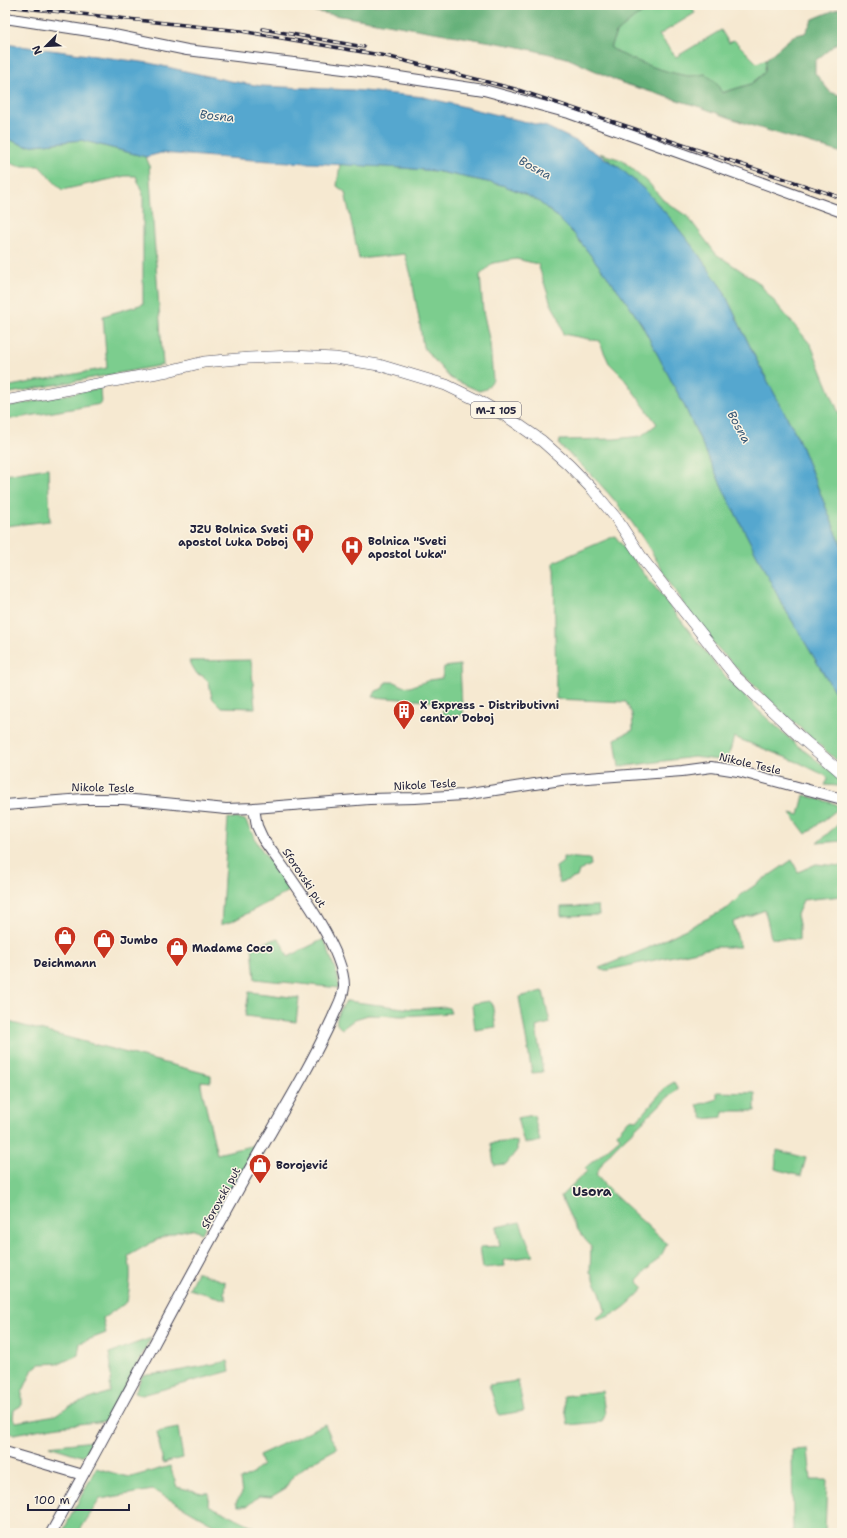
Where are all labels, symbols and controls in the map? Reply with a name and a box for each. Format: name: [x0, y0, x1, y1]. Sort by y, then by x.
north arrow: [26, 26, 66, 66]
text: N: [29, 43, 46, 57]
water label: Bosna: [199, 106, 235, 126]
water label: Bosna: [516, 153, 554, 183]
road number: M-I 105: [471, 402, 521, 418]
water label: Bosna: [724, 408, 754, 446]
place label: JZU Bolnica Sveti apostol Luka Doboj: [178, 522, 288, 550]
hospital icon: JZU Bolnica Sveti apostol Luka Doboj: [290, 522, 316, 555]
hospital icon: Bolnica "Sveti apostol Luka": [339, 534, 365, 567]
place label: Bolnica "Sveti apostol Luka": [368, 534, 447, 562]
building icon: X Express - Distributivni centar Doboj: [391, 698, 417, 731]
place label: X Express - Distributivni centar Doboj: [420, 698, 559, 726]
street label: Nikole Tesle: [718, 750, 782, 778]
street label: Nikole Tesle: [393, 776, 457, 794]
street label: Nikole Tesle: [71, 780, 135, 796]
street label: Sforovski put: [279, 845, 330, 911]
shop icon: Deichmann: [52, 924, 78, 957]
shop icon: Jumbo: [91, 927, 117, 960]
place label: Jumbo: [120, 933, 158, 948]
shop icon: Madame Coco: [164, 935, 190, 968]
place label: Madame Coco: [192, 941, 273, 956]
place label: Deichmann: [34, 956, 97, 971]
shop icon: Borojević: [247, 1152, 273, 1185]
place label: Borojević: [276, 1158, 328, 1173]
street label: Sforovski put: [198, 1164, 244, 1232]
district label: Usora: [572, 1183, 612, 1200]
scale bar: [28, 1486, 129, 1512]
text: 100 m: [34, 1492, 70, 1508]

